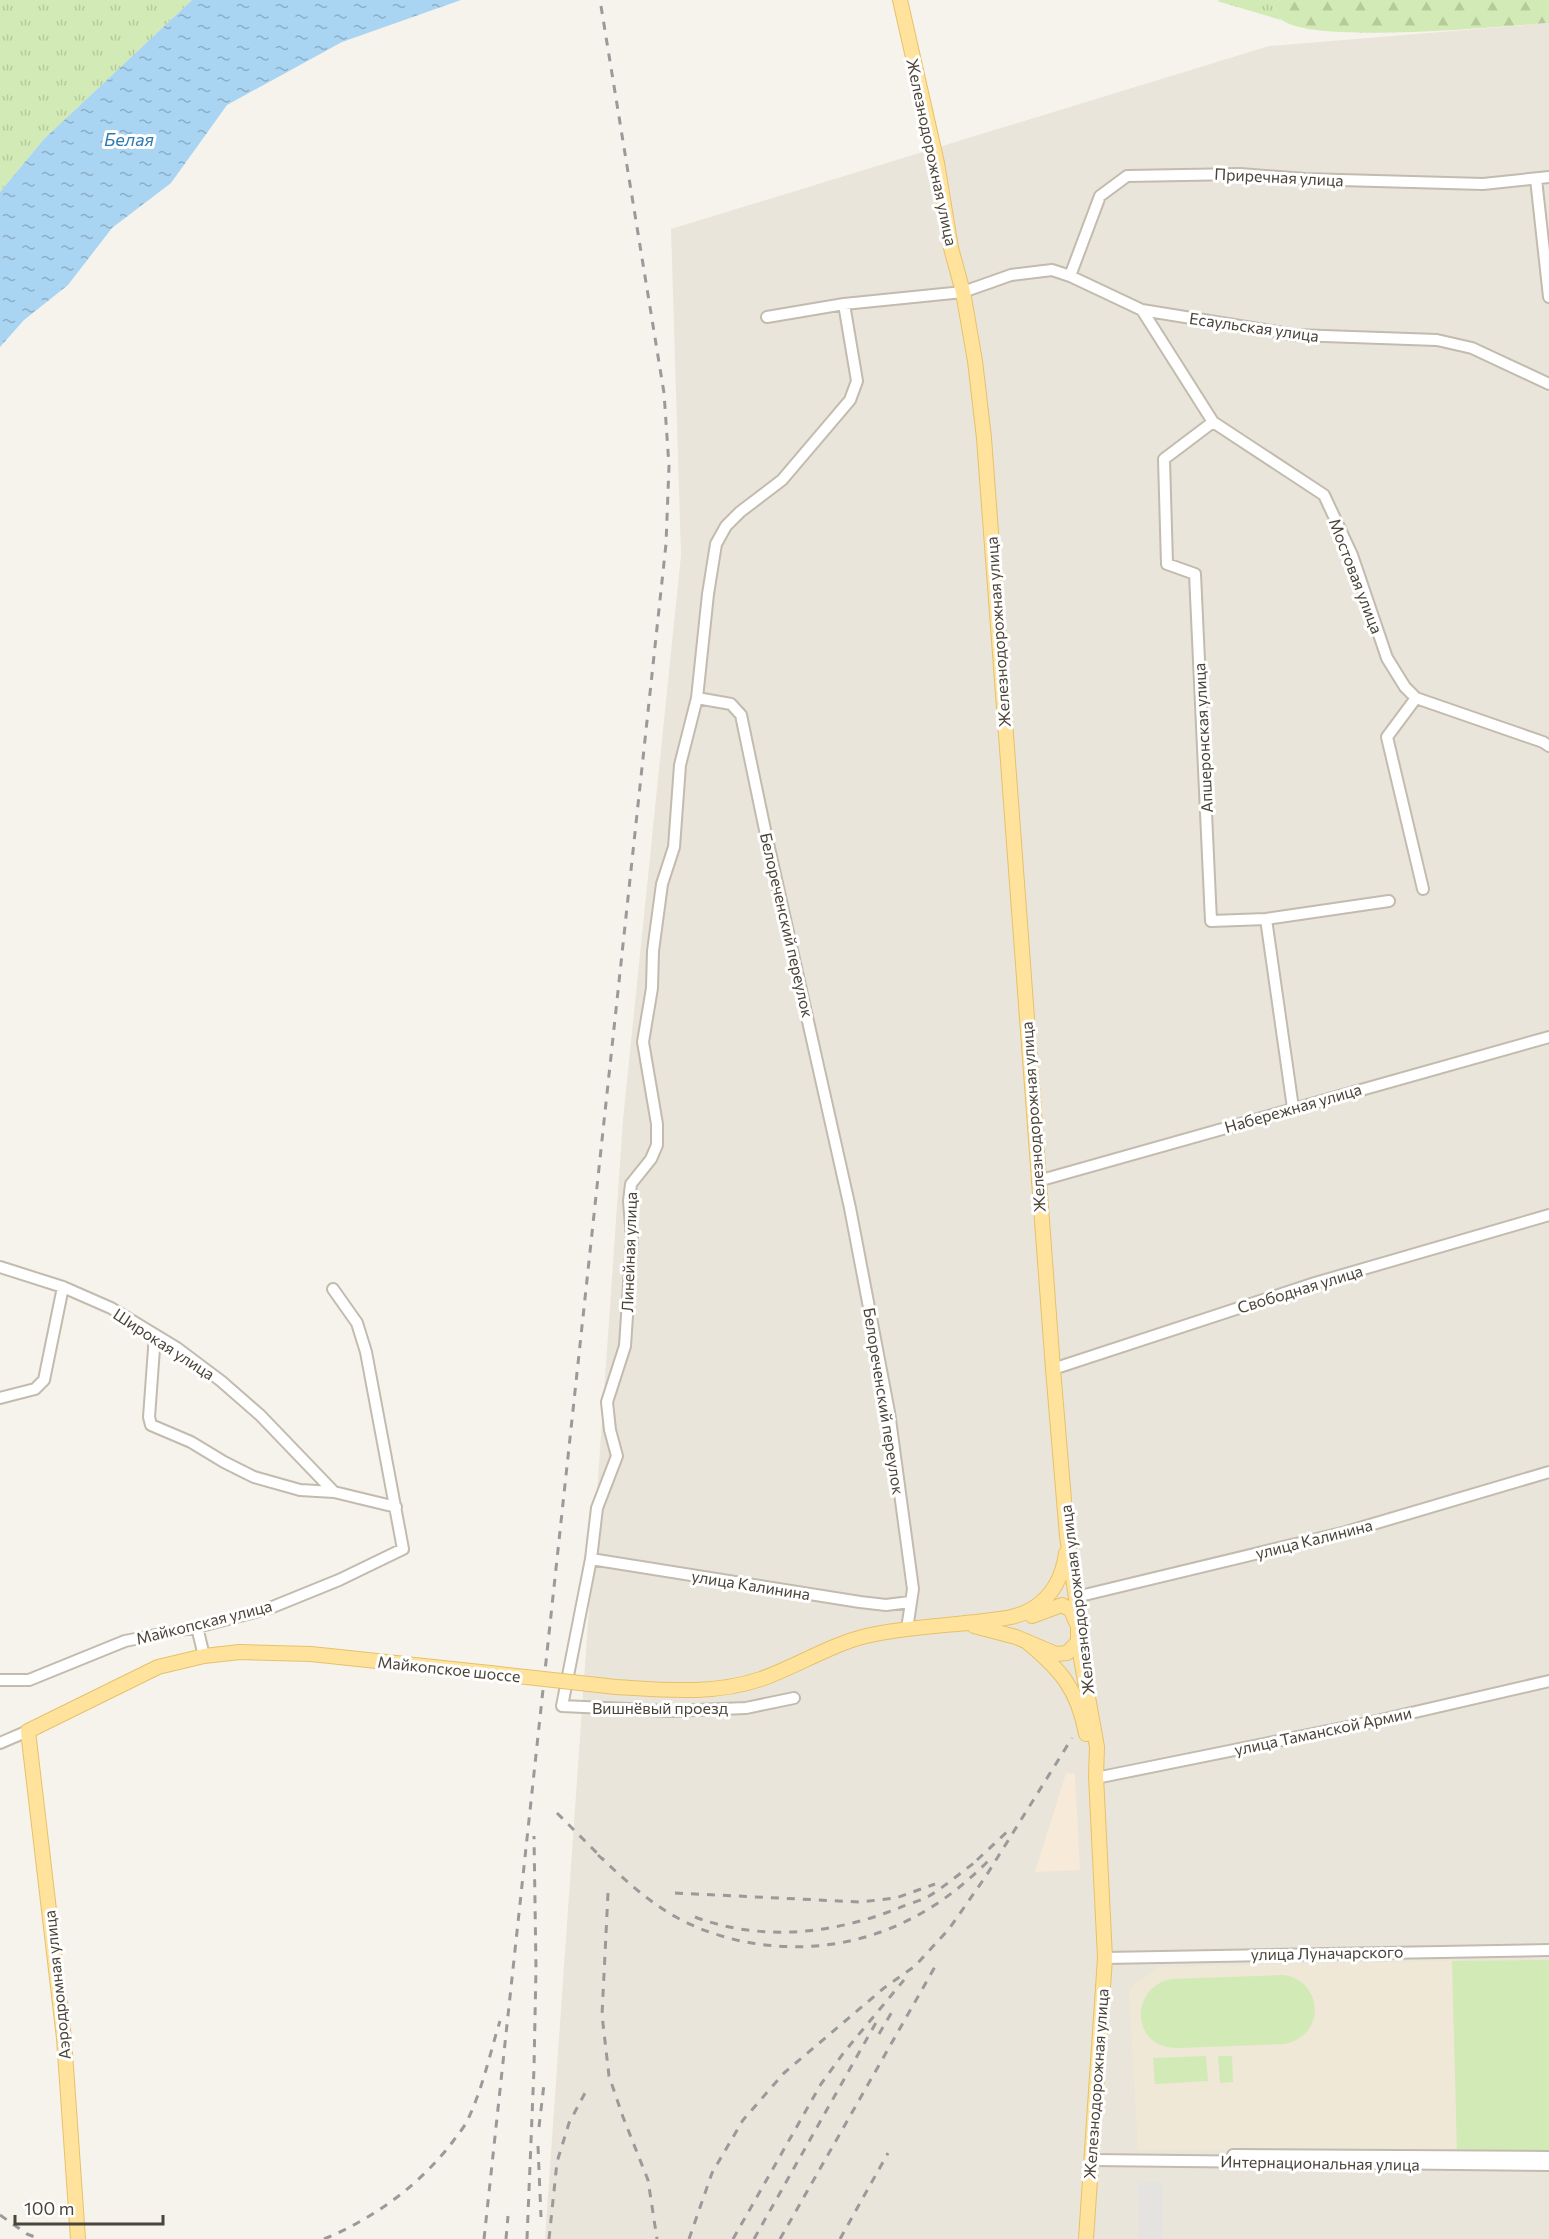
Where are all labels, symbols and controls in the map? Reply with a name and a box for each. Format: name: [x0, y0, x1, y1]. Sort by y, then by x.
street label: Железнодорожная улица: [903, 56, 962, 247]
water label: Белая: [104, 128, 154, 150]
street label: Приречная улица: [1214, 164, 1344, 189]
street label: Есаульская улица: [1188, 308, 1320, 345]
street label: Мостовая улица: [1326, 516, 1387, 636]
street label: Железнодорожная улица: [981, 536, 1014, 728]
street label: Апшеронская улица: [1189, 663, 1216, 813]
street label: Белореченский переулок: [757, 831, 818, 1020]
street label: Железнодорожная улица: [1016, 1021, 1049, 1213]
street label: Набережная улица: [1222, 1079, 1364, 1136]
street label: Линейная улица: [617, 1191, 640, 1313]
street label: Свободная улица: [1235, 1260, 1365, 1317]
street label: Широкая улица: [110, 1304, 218, 1383]
street label: Белореченский переулок: [860, 1306, 909, 1496]
street label: Железнодорожная улица: [1055, 1504, 1098, 1696]
street label: улица Калинина: [1253, 1515, 1374, 1562]
street label: улица Калинина: [690, 1566, 812, 1603]
street label: Майкопская улица: [134, 1595, 274, 1648]
street label: Майкопское шоссе: [377, 1652, 522, 1685]
street label: Вишнёвый проезд: [592, 1698, 729, 1717]
street label: улица Таманской Армии: [1232, 1702, 1413, 1759]
street label: Аэродромная улица: [39, 1909, 74, 2061]
street label: улица Луначарского: [1250, 1942, 1404, 1963]
street label: Железнодорожная улица: [1079, 1988, 1112, 2180]
street label: Интернациональная улица: [1220, 2151, 1420, 2174]
scale bar: [15, 2188, 164, 2226]
text: 100 m: [24, 2197, 74, 2219]

